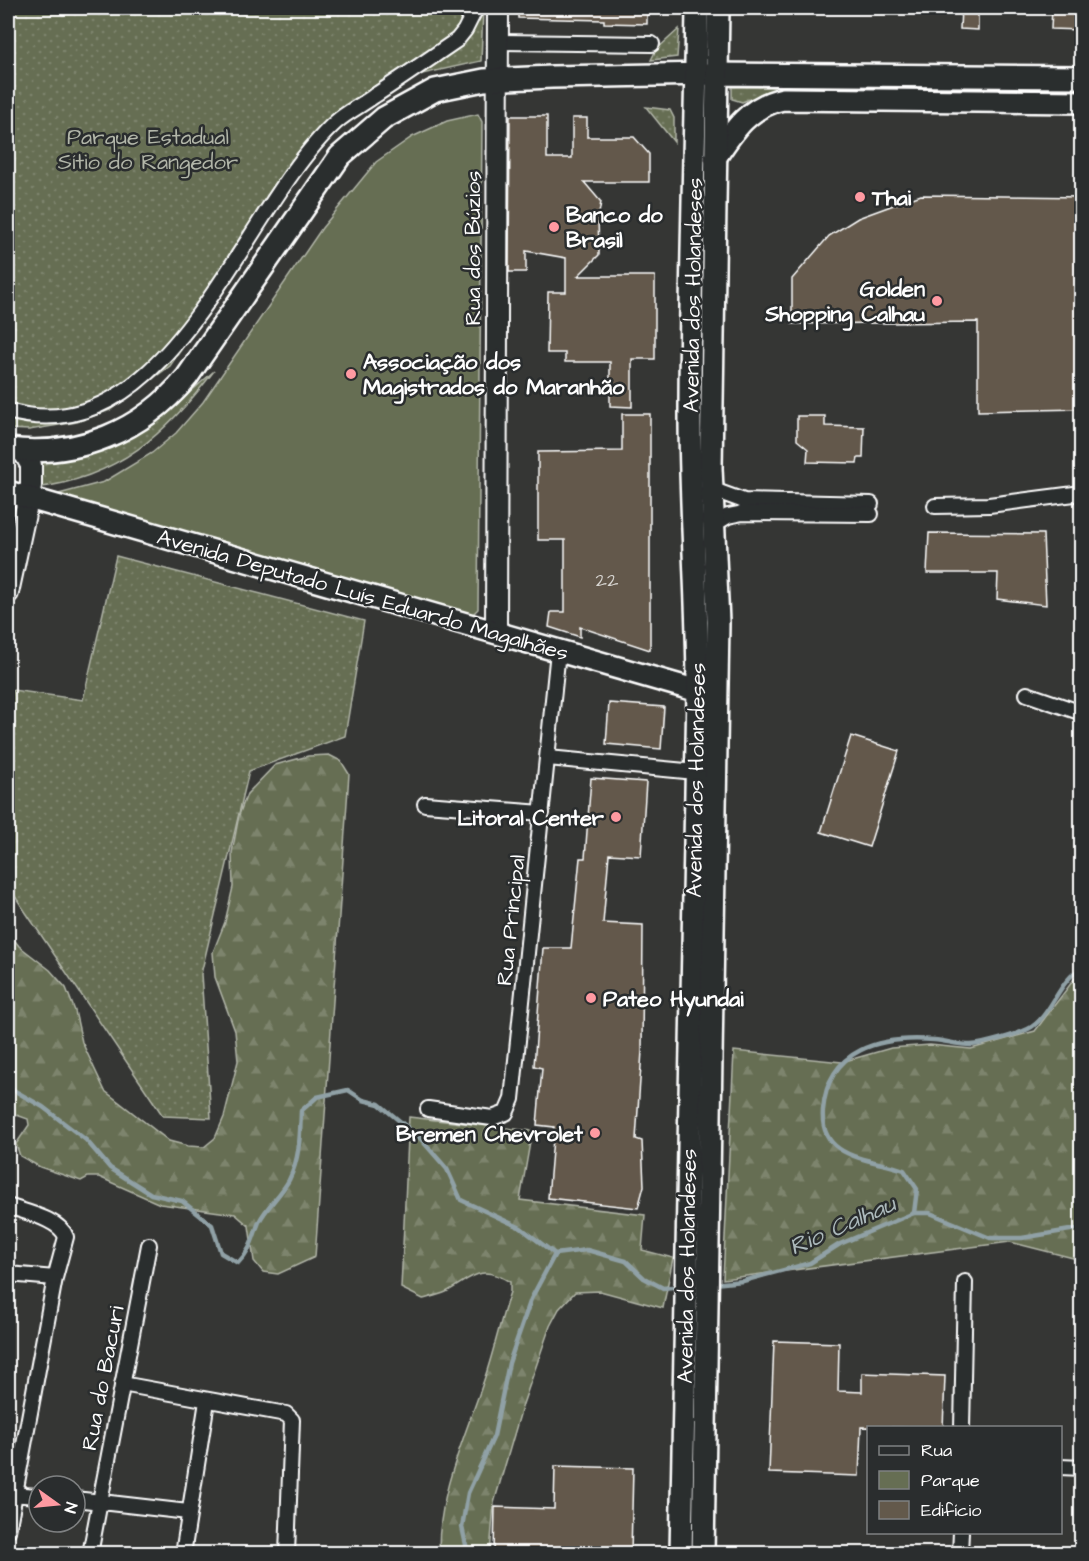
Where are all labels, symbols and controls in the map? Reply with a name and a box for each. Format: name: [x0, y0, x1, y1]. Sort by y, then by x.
park label: Parque Estadual Sítio do Rangedor: [58, 122, 238, 179]
street label: Rua dos Búzios: [458, 171, 489, 325]
street label: Avenida dos Holandeses: [676, 177, 711, 413]
place label: Thai: [871, 183, 912, 214]
marker: Thai: [853, 190, 867, 204]
place label: Banco do Brasil: [566, 200, 663, 256]
marker: Banco do Brasil: [547, 220, 561, 234]
place label: Golden Shopping Calhau: [764, 274, 925, 331]
marker: Golden Shopping Calhau: [930, 294, 944, 308]
place label: Associação dos Magistrados do Maranhão: [363, 347, 625, 404]
marker: Associação dos Magistrados do Maranhão: [344, 367, 358, 381]
street label: Avenida Deputado Luís Eduardo Magalhães: [153, 522, 572, 670]
house number: 22: [596, 566, 619, 594]
street label: Avenida dos Holandeses: [679, 662, 714, 898]
place label: Litoral Center: [457, 803, 605, 834]
marker: Litoral Center: [609, 810, 623, 824]
street label: Rua Principal: [489, 853, 534, 987]
place label: Pateo Hyundai: [603, 984, 744, 1017]
marker: Pateo Hyundai: [584, 991, 598, 1005]
place label: Bremen Chevrolet: [396, 1119, 584, 1150]
marker: Bremen Chevrolet: [588, 1126, 602, 1140]
street label: Avenida dos Holandeses: [670, 1148, 705, 1384]
water label: Rio Calhau: [784, 1187, 903, 1264]
street label: Rua do Bacuri: [74, 1303, 133, 1453]
legend: [867, 1426, 1062, 1534]
text: Rua: [921, 1438, 952, 1463]
text: Parque: [921, 1468, 980, 1493]
north arrow: [27, 1474, 87, 1534]
text: Edifício: [921, 1498, 981, 1523]
text: N: [59, 1500, 82, 1515]

